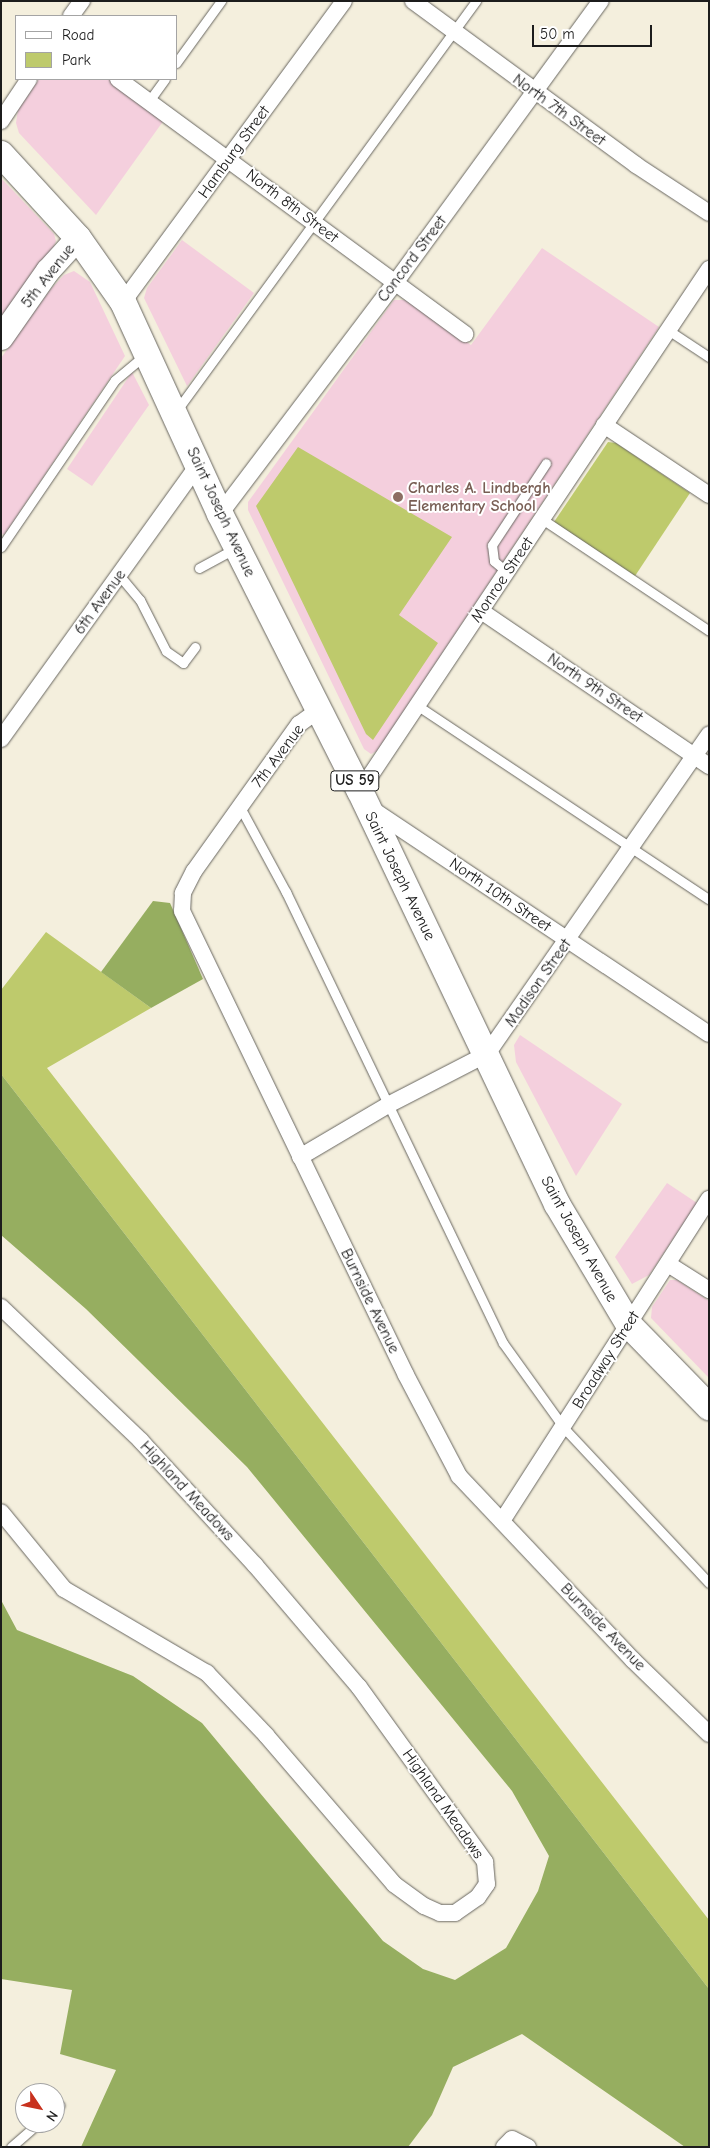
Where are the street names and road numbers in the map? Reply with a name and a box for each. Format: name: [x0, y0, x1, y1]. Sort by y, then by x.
street label: North 7th Street: [509, 70, 609, 150]
street label: Hamburg Street: [194, 102, 274, 202]
street label: North 8th Street: [242, 165, 342, 247]
street label: Concord Street: [373, 212, 451, 306]
street label: 5th Avenue: [17, 240, 79, 312]
street label: Saint Joseph Avenue: [183, 444, 259, 580]
street label: Monroe Street: [466, 534, 538, 626]
street label: 6th Avenue: [70, 566, 130, 638]
street label: North 9th Street: [544, 649, 646, 727]
street label: 7th Avenue: [248, 720, 308, 792]
road number: US 59: [330, 768, 380, 794]
street label: Saint Joseph Avenue: [360, 808, 440, 944]
street label: North 10th Street: [446, 854, 554, 936]
street label: Madison Street: [501, 935, 575, 1031]
street label: Saint Joseph Avenue: [536, 1173, 622, 1305]
street label: Burnside Avenue: [336, 1245, 404, 1357]
street label: Broadway Street: [568, 1308, 644, 1412]
street label: Highland Meadows: [136, 1437, 238, 1545]
street label: Burnside Avenue: [556, 1579, 650, 1675]
street label: Highland Meadows: [398, 1745, 488, 1863]

